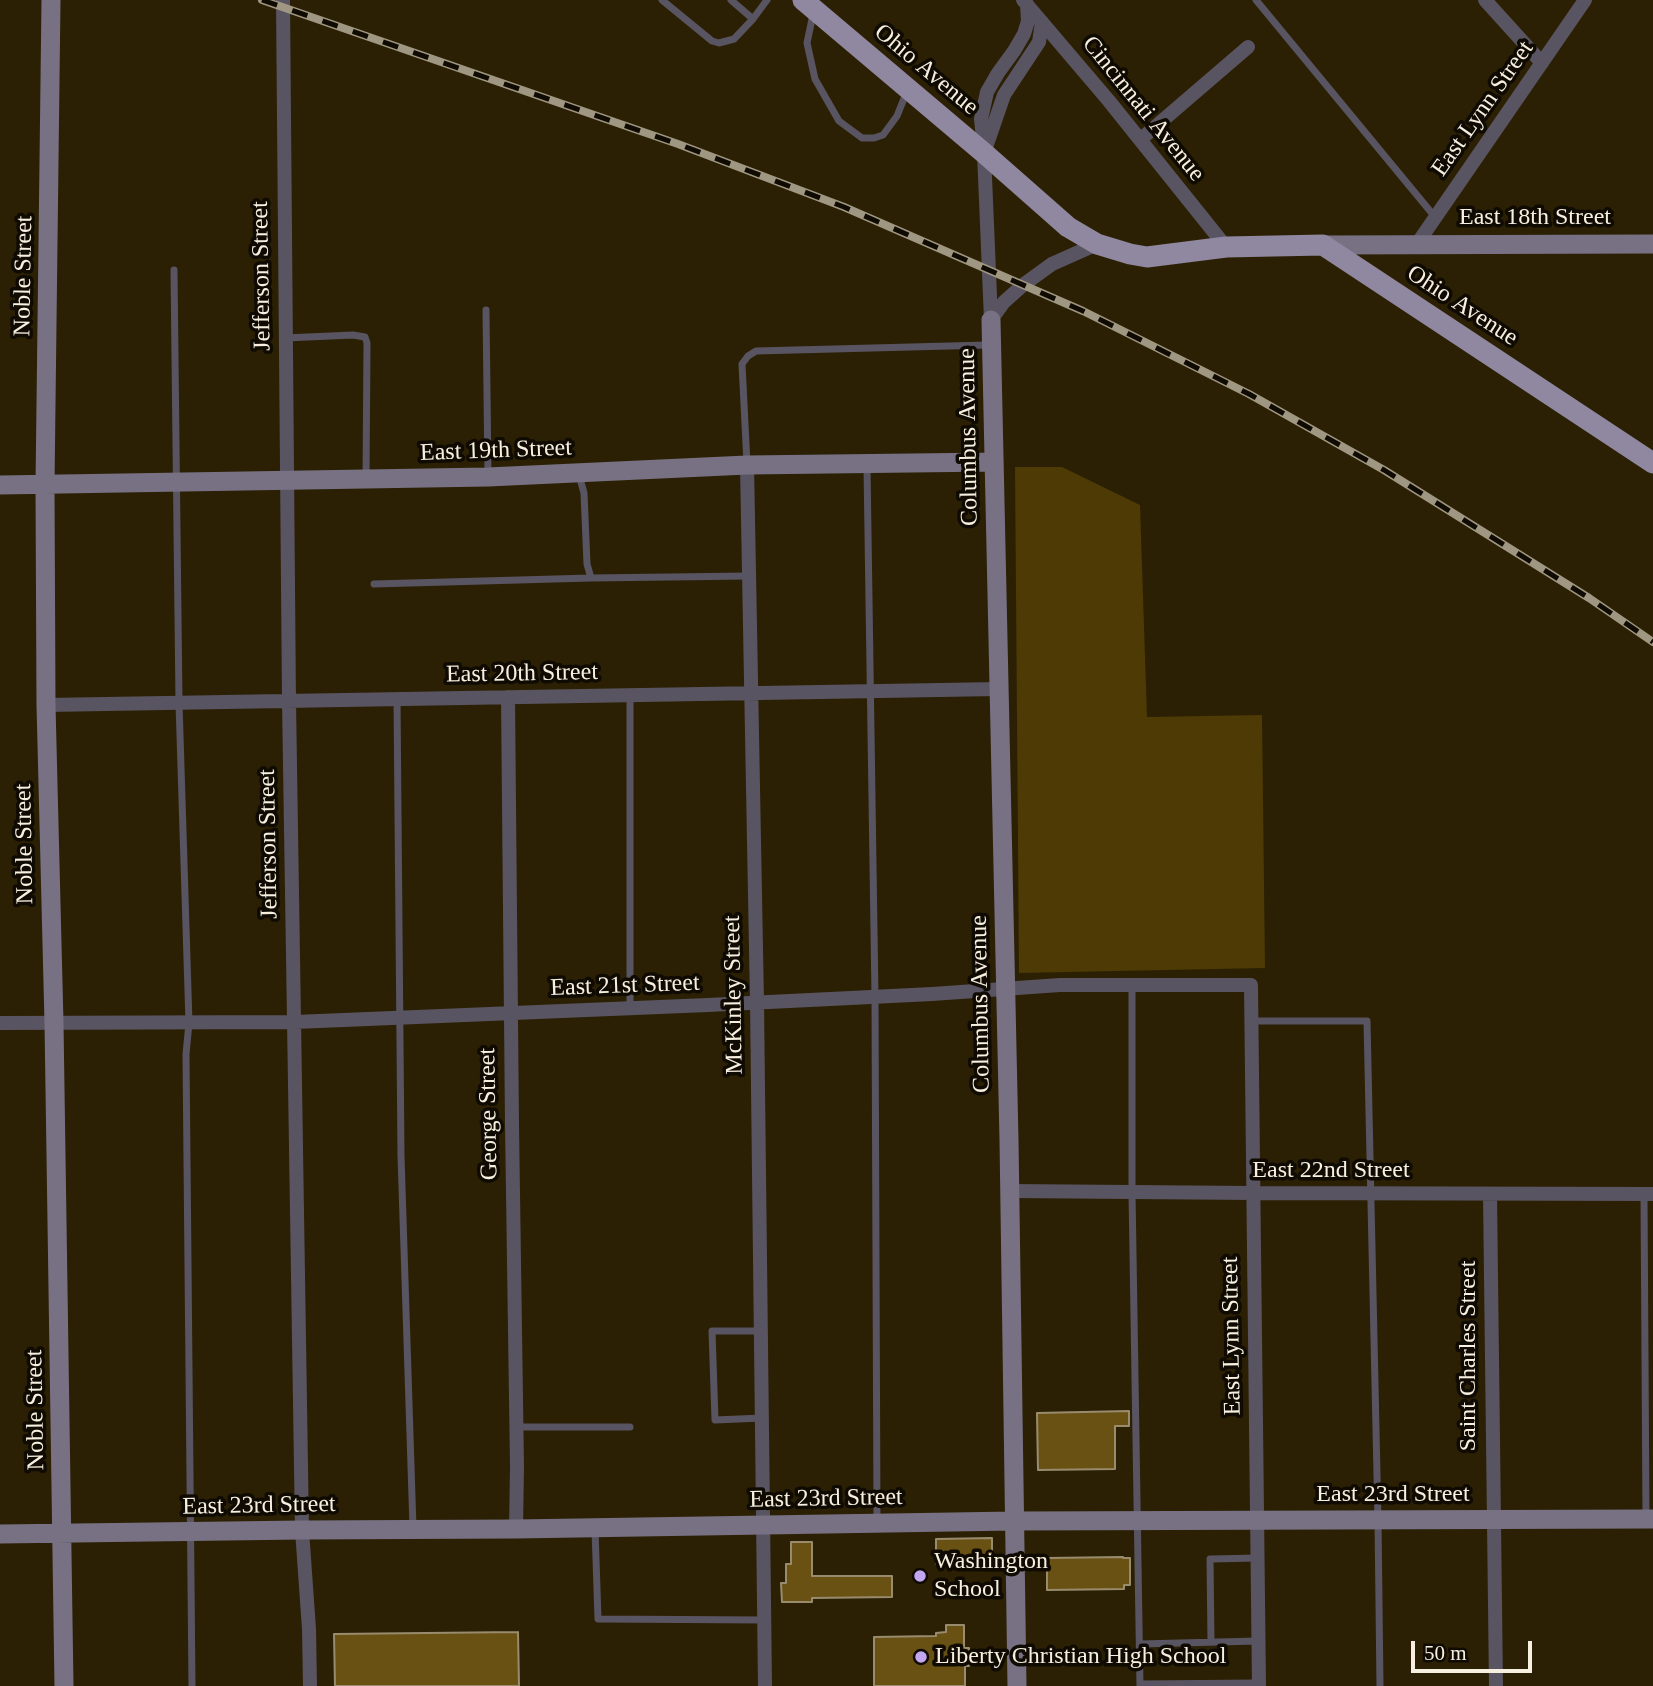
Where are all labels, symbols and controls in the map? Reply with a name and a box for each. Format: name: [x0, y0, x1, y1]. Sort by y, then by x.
street label: Ohio Avenue: [868, 18, 984, 122]
street label: Cincinnati Avenue: [1076, 30, 1210, 188]
street label: East Lynn Street: [1426, 36, 1540, 182]
street label: Jefferson Street: [246, 201, 278, 351]
street label: East 18th Street: [1459, 204, 1611, 232]
street label: Noble Street: [9, 215, 39, 337]
street label: Ohio Avenue: [1401, 259, 1523, 353]
street label: Columbus Avenue: [953, 348, 985, 526]
street label: East 19th Street: [420, 434, 572, 468]
street label: East 20th Street: [446, 658, 598, 690]
street label: Jefferson Street: [253, 769, 285, 919]
street label: Noble Street: [10, 783, 40, 905]
street label: McKinley Street: [718, 915, 750, 1075]
street label: Columbus Avenue: [965, 915, 997, 1093]
street label: East 21st Street: [550, 969, 700, 1003]
street label: George Street: [473, 1048, 505, 1180]
street label: East 22nd Street: [1252, 1157, 1410, 1185]
street label: East Lynn Street: [1216, 1256, 1248, 1416]
street label: Saint Charles Street: [1455, 1261, 1483, 1451]
street label: Noble Street: [21, 1349, 51, 1471]
street label: East 23rd Street: [1316, 1481, 1470, 1509]
street label: East 23rd Street: [749, 1483, 903, 1515]
street label: East 23rd Street: [182, 1490, 336, 1522]
place label: Washington School: [934, 1548, 1048, 1604]
marker: Washington School: [912, 1568, 928, 1584]
scale bar: [1415, 1626, 1536, 1670]
text: 50 m: [1424, 1641, 1467, 1665]
place label: Liberty Christian High School: [935, 1643, 1226, 1671]
marker: Liberty Christian High School: [913, 1649, 929, 1665]

